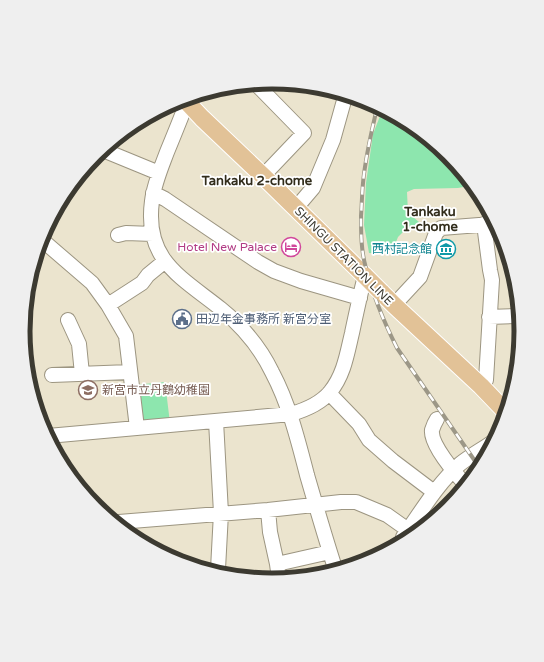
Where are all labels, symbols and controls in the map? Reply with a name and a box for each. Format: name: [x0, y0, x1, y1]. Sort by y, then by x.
district label: Tankaku 2-chome: [201, 173, 313, 189]
street label: SHINGU STATION LINE: [292, 204, 396, 308]
district label: Tankaku 1-chome: [402, 204, 458, 235]
hotel icon: Hotel New Palace: [280, 236, 302, 258]
museum icon: 西村記念館: [435, 238, 457, 260]
place label: Hotel New Palace: [177, 240, 277, 254]
place label: 西村記念館: [372, 242, 432, 256]
public building icon: 田辺年金事務所 新宮分室: [171, 308, 193, 330]
place label: 田辺年金事務所 新宮分室: [196, 312, 331, 326]
school or university icon: 新宮市立丹鶴幼稚園: [77, 379, 99, 401]
place label: 新宮市立丹鶴幼稚園: [102, 383, 210, 397]

